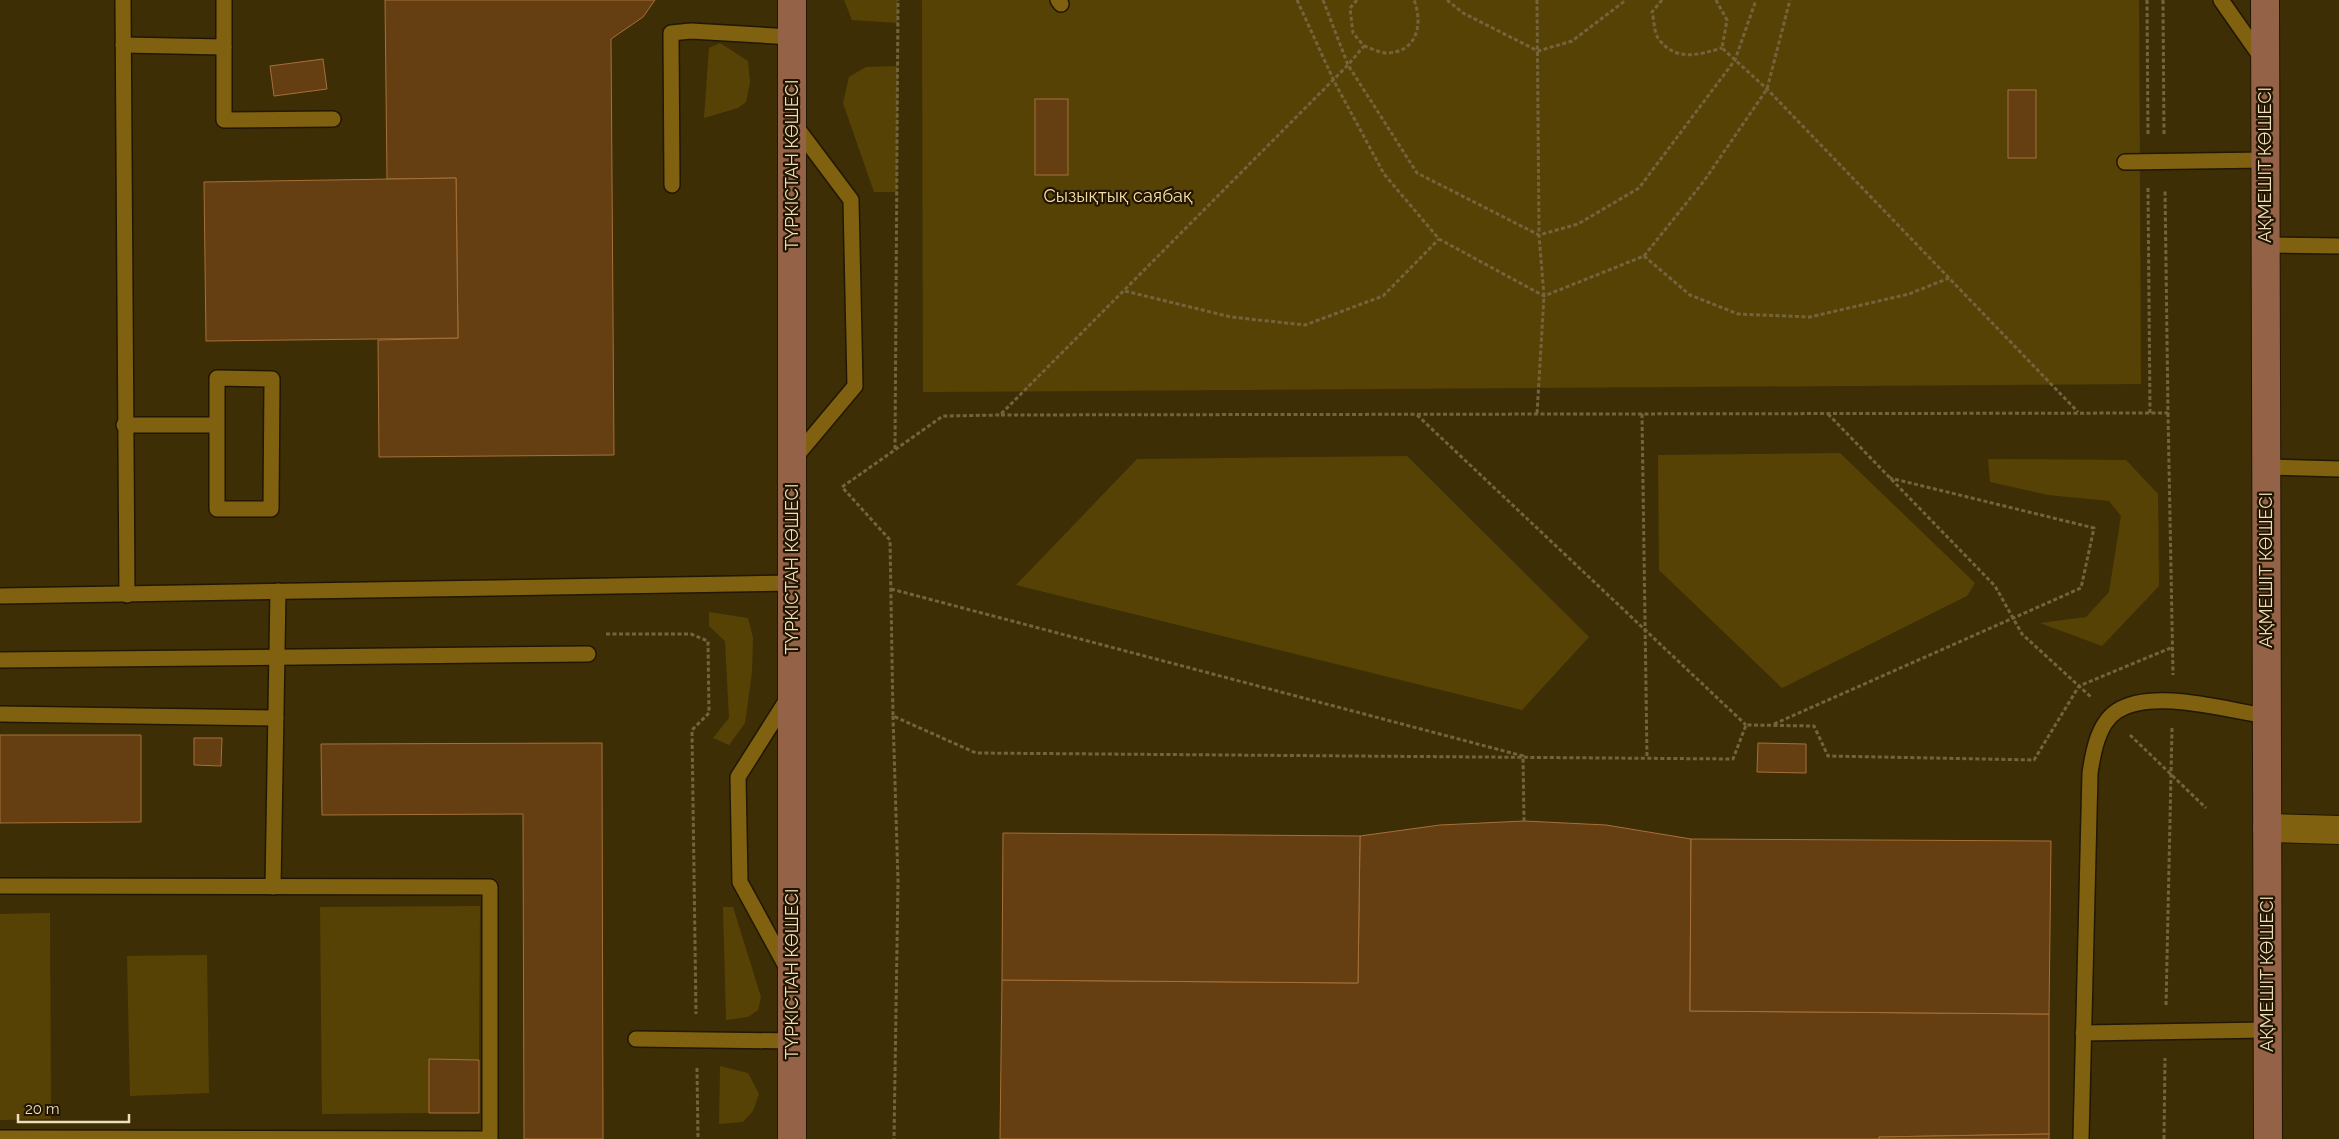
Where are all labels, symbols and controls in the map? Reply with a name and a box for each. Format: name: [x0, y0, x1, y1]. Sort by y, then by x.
street label: ТҮРКІСТАН КӨШЕСІ: [781, 80, 802, 250]
street label: АҚМЕШІТ КӨШЕСІ: [2254, 87, 2275, 243]
park label: Сызықтық саябақ: [1043, 185, 1193, 206]
street label: ТҮРКІСТАН КӨШЕСІ: [781, 484, 802, 654]
street label: АҚМЕШІТ КӨШЕСІ: [2255, 492, 2276, 648]
street label: ТҮРКІСТАН КӨШЕСІ: [781, 889, 802, 1059]
street label: АҚМЕШІТ КӨШЕСІ: [2256, 896, 2277, 1052]
scale bar: [18, 1092, 129, 1124]
text: 20 m: [25, 1100, 60, 1118]

